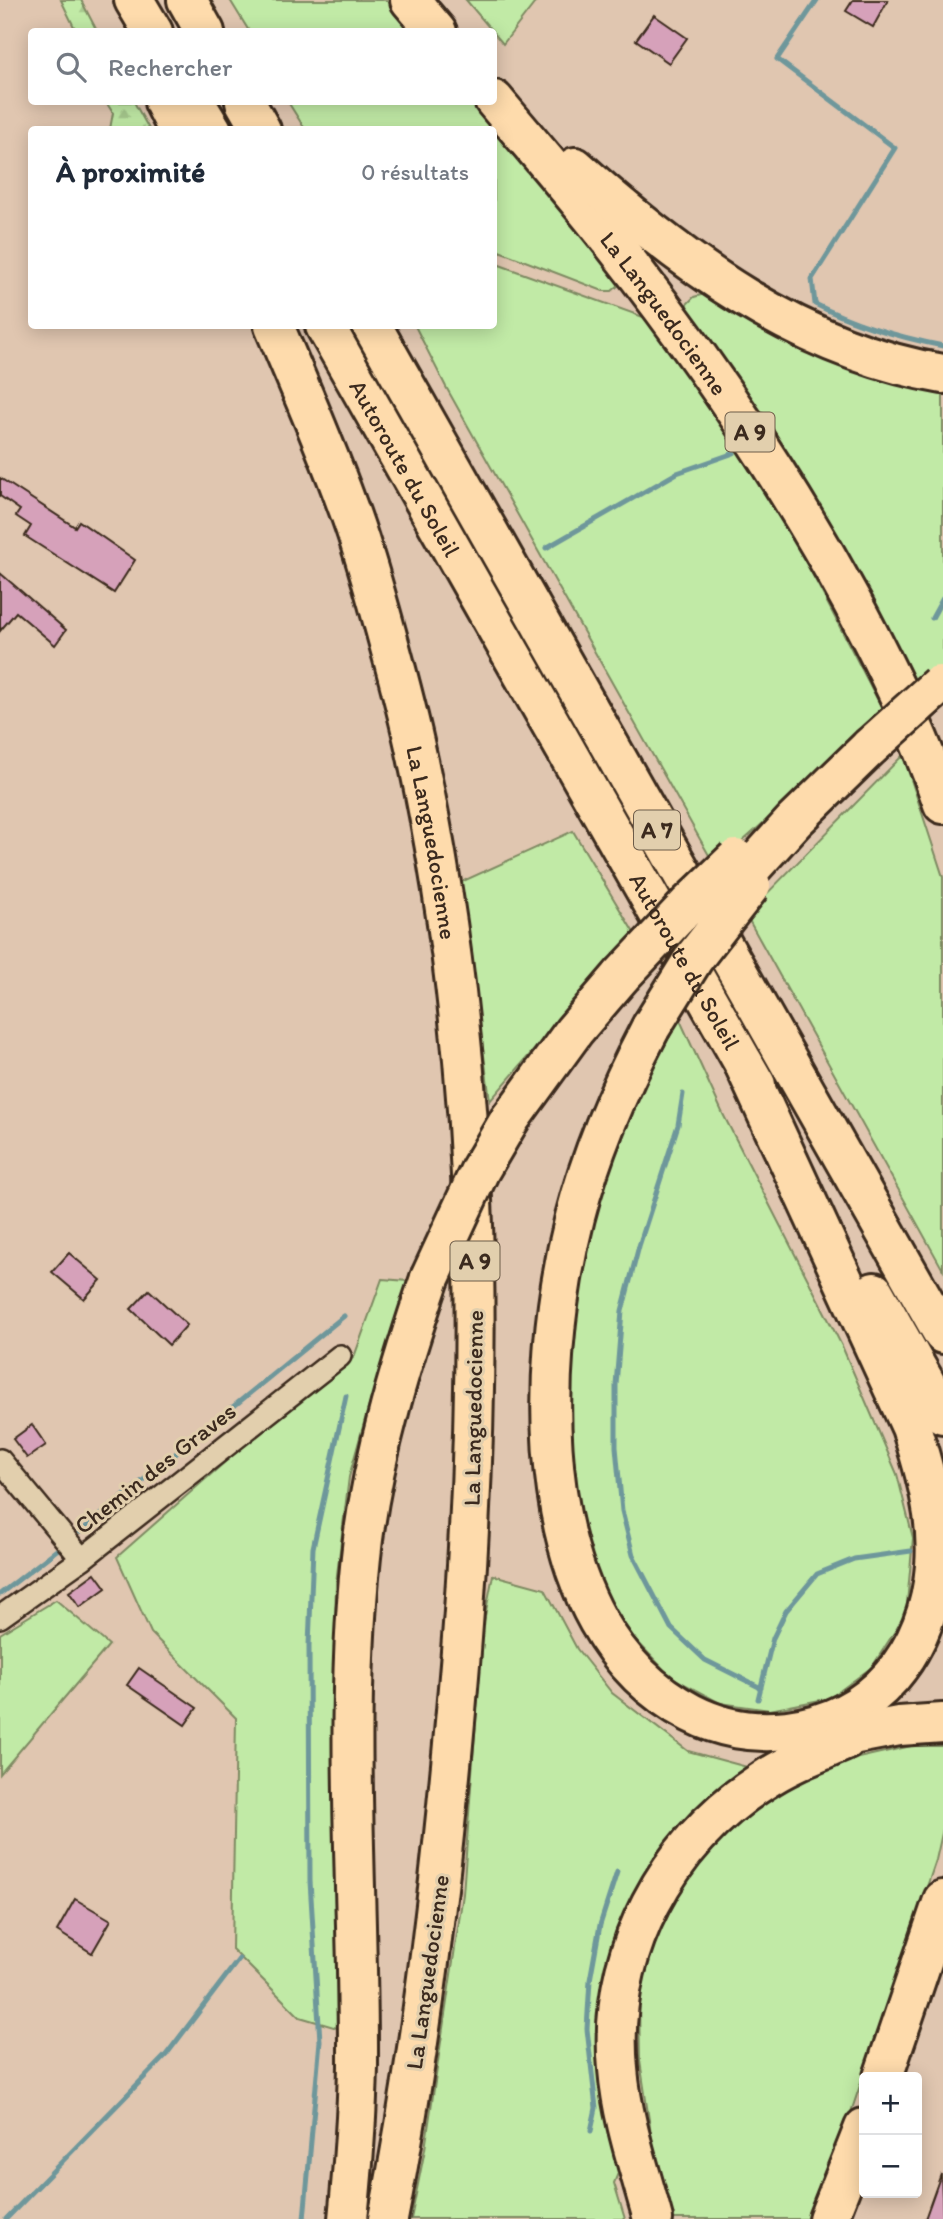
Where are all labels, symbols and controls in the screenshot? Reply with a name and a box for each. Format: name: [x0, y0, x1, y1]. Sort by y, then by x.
search box: [28, 28, 497, 105]
icon: search: [52, 48, 90, 86]
text: Rechercher: [108, 51, 232, 83]
text: À proximité: [56, 153, 205, 190]
text: 0 résultats: [361, 158, 469, 186]
street label: La Languedocienne: [594, 225, 735, 400]
street label: Autoroute du Soleil: [344, 374, 467, 562]
road number: A 9: [726, 412, 774, 452]
street label: La Languedocienne: [401, 743, 464, 941]
road number: A 7: [634, 810, 680, 850]
street label: Autoroute du Soleil: [624, 867, 747, 1055]
road number: A 9: [450, 1242, 500, 1280]
street label: La Languedocienne: [457, 1310, 489, 1506]
street label: Chemin des Graves: [69, 1396, 241, 1540]
street label: La Languedocienne: [399, 1873, 455, 2071]
map controls: [859, 2072, 922, 2198]
button: +: [859, 2072, 922, 2135]
button: −: [859, 2135, 922, 2198]

